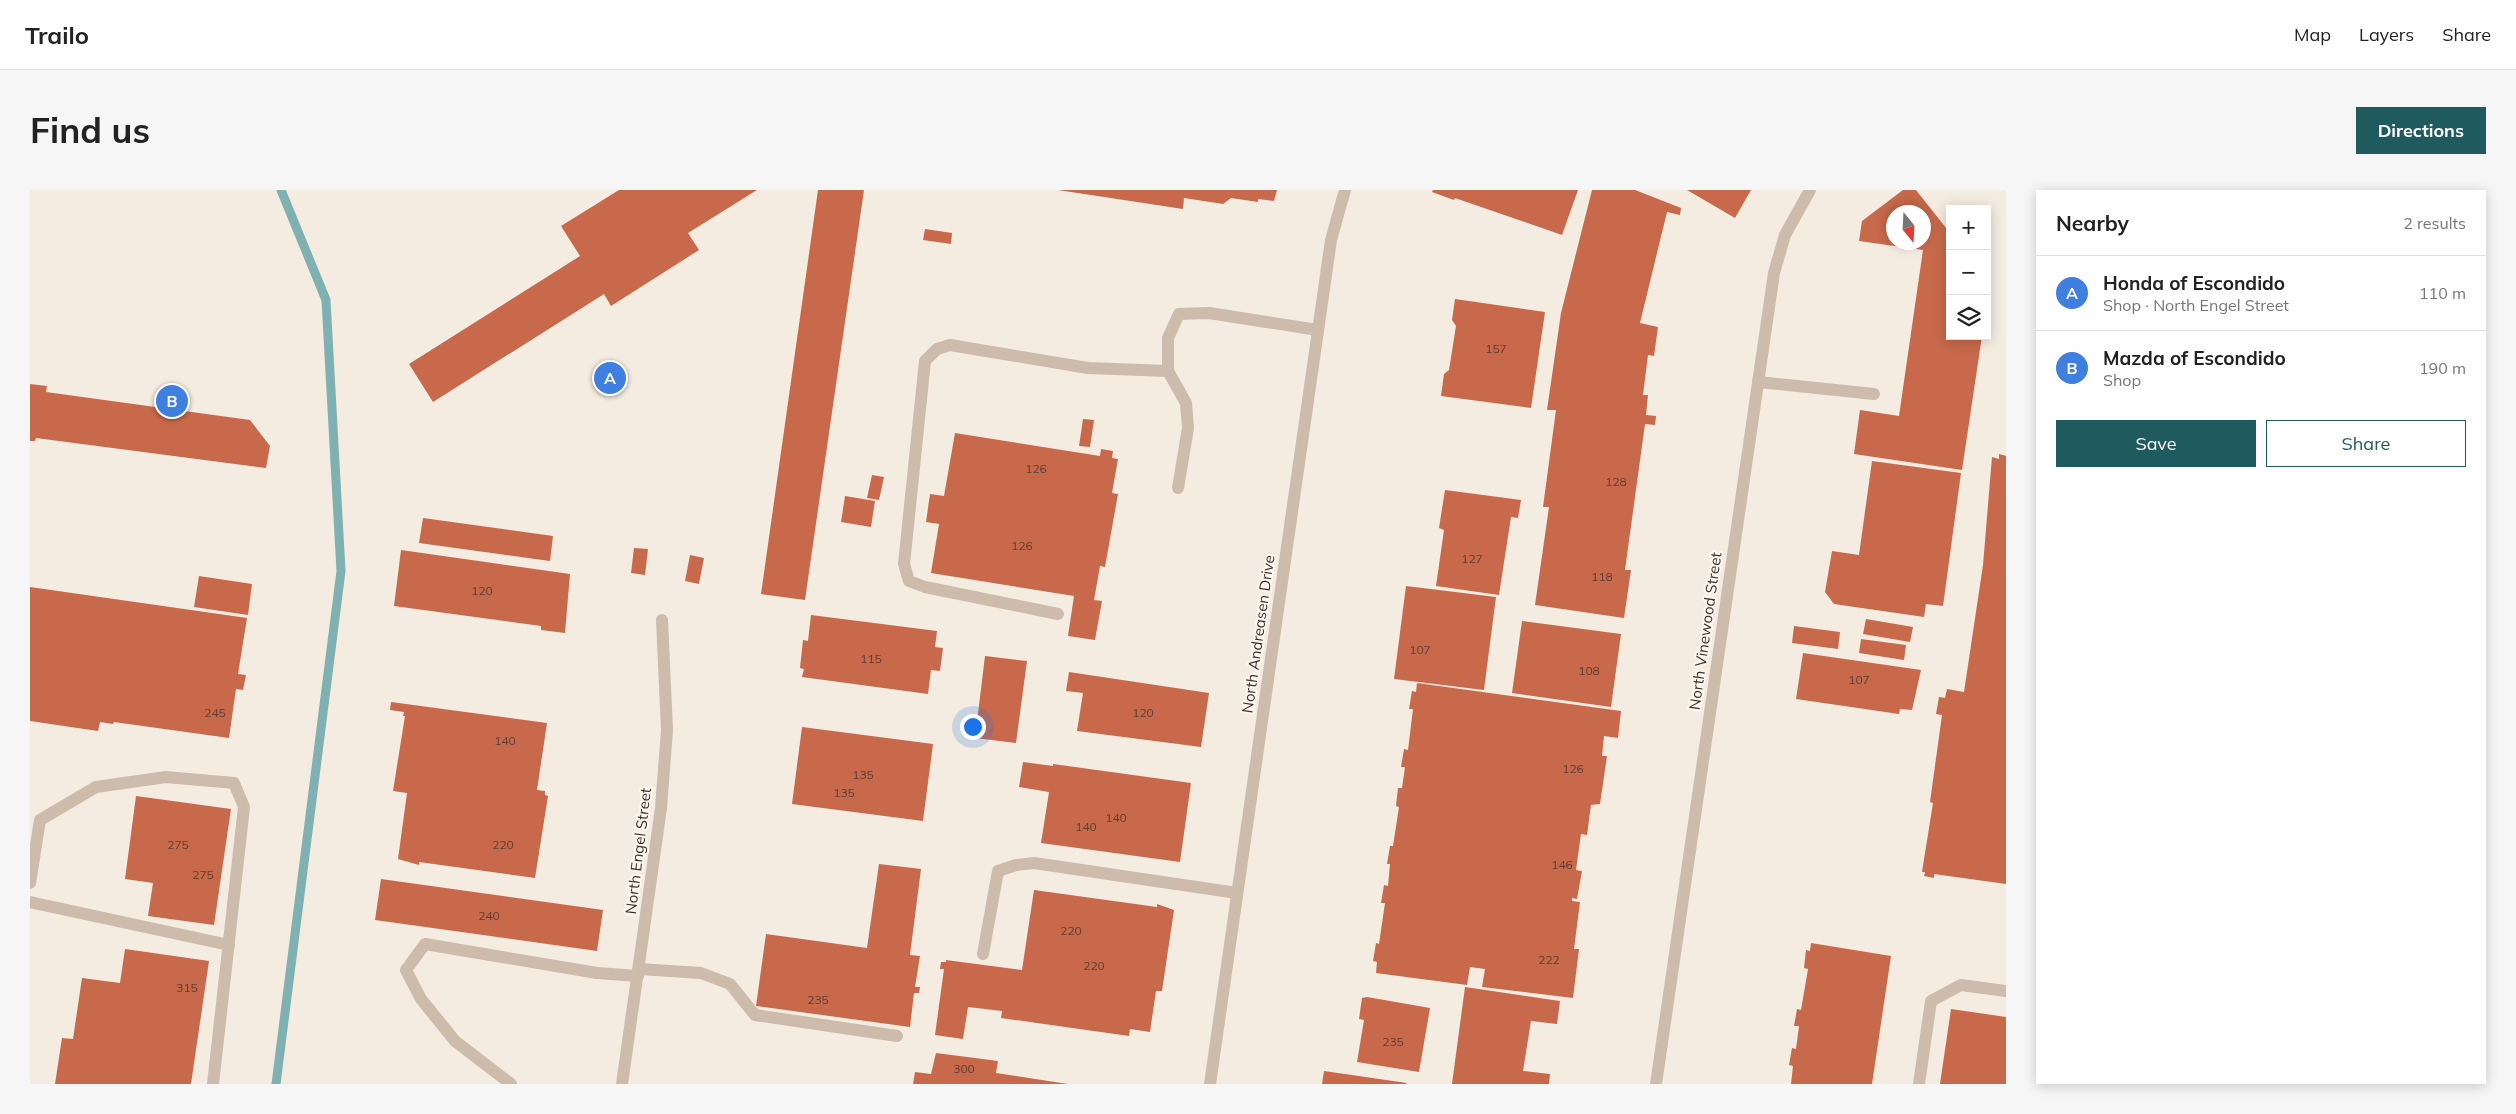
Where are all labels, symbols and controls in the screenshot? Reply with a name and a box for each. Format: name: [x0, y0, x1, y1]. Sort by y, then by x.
text: Trailo: [25, 20, 89, 50]
text: Map: [2294, 23, 2331, 46]
text: Layers: [2359, 23, 2414, 46]
text: Share: [2442, 23, 2491, 46]
button: Directions: [2356, 107, 2486, 154]
text: Find us: [30, 108, 150, 152]
north arrow: [1886, 205, 1931, 250]
map controls: [1946, 205, 1991, 340]
button: +: [1946, 205, 1991, 250]
text: Nearby: [2056, 210, 2129, 236]
text: 2 results: [2403, 213, 2466, 233]
button: −: [1946, 250, 1991, 295]
text: Honda of Escondido: [2103, 271, 2285, 295]
text: A: [2066, 283, 2078, 303]
text: 110 m: [2419, 283, 2466, 303]
button: layers: [1946, 295, 1991, 340]
text: Shop · North Engel Street: [2103, 295, 2289, 315]
house number: 157: [1485, 341, 1507, 356]
text: Mazda of Escondido: [2103, 346, 2286, 370]
text: B: [2066, 358, 2078, 378]
text: 190 m: [2419, 358, 2466, 378]
pin: A: [594, 359, 626, 397]
text: Shop: [2103, 370, 2141, 390]
pin: B: [156, 382, 188, 420]
button: Save: [2056, 420, 2256, 467]
button: Share: [2266, 420, 2466, 467]
house number: 126: [1025, 461, 1047, 476]
house number: 128: [1605, 474, 1627, 489]
house number: 126: [1011, 538, 1033, 553]
house number: 127: [1461, 551, 1483, 566]
street label: North Vinewood Street: [1685, 551, 1725, 711]
street label: North Andreasen Drive: [1237, 554, 1279, 714]
house number: 118: [1591, 569, 1613, 584]
house number: 120: [471, 583, 493, 598]
house number: 107: [1409, 642, 1431, 657]
house number: 115: [860, 651, 882, 666]
house number: 108: [1578, 663, 1600, 678]
house number: 107: [1848, 672, 1870, 687]
house number: 245: [204, 705, 226, 720]
house number: 120: [1132, 705, 1154, 720]
your location: [960, 714, 986, 740]
house number: 140: [494, 733, 516, 748]
house number: 126: [1562, 761, 1584, 776]
house number: 135: [852, 767, 874, 782]
house number: 135: [833, 785, 855, 800]
street label: North Engel Street: [621, 787, 655, 915]
house number: 140: [1105, 810, 1127, 825]
house number: 140: [1075, 819, 1097, 834]
house number: 275: [167, 837, 189, 852]
house number: 220: [492, 837, 514, 852]
house number: 146: [1551, 857, 1573, 872]
house number: 275: [192, 867, 214, 882]
house number: 240: [478, 908, 500, 923]
house number: 220: [1060, 923, 1082, 938]
house number: 222: [1538, 952, 1560, 967]
house number: 220: [1083, 958, 1105, 973]
house number: 315: [176, 980, 198, 995]
house number: 235: [807, 992, 829, 1007]
house number: 235: [1382, 1034, 1404, 1049]
house number: 300: [953, 1061, 975, 1076]

